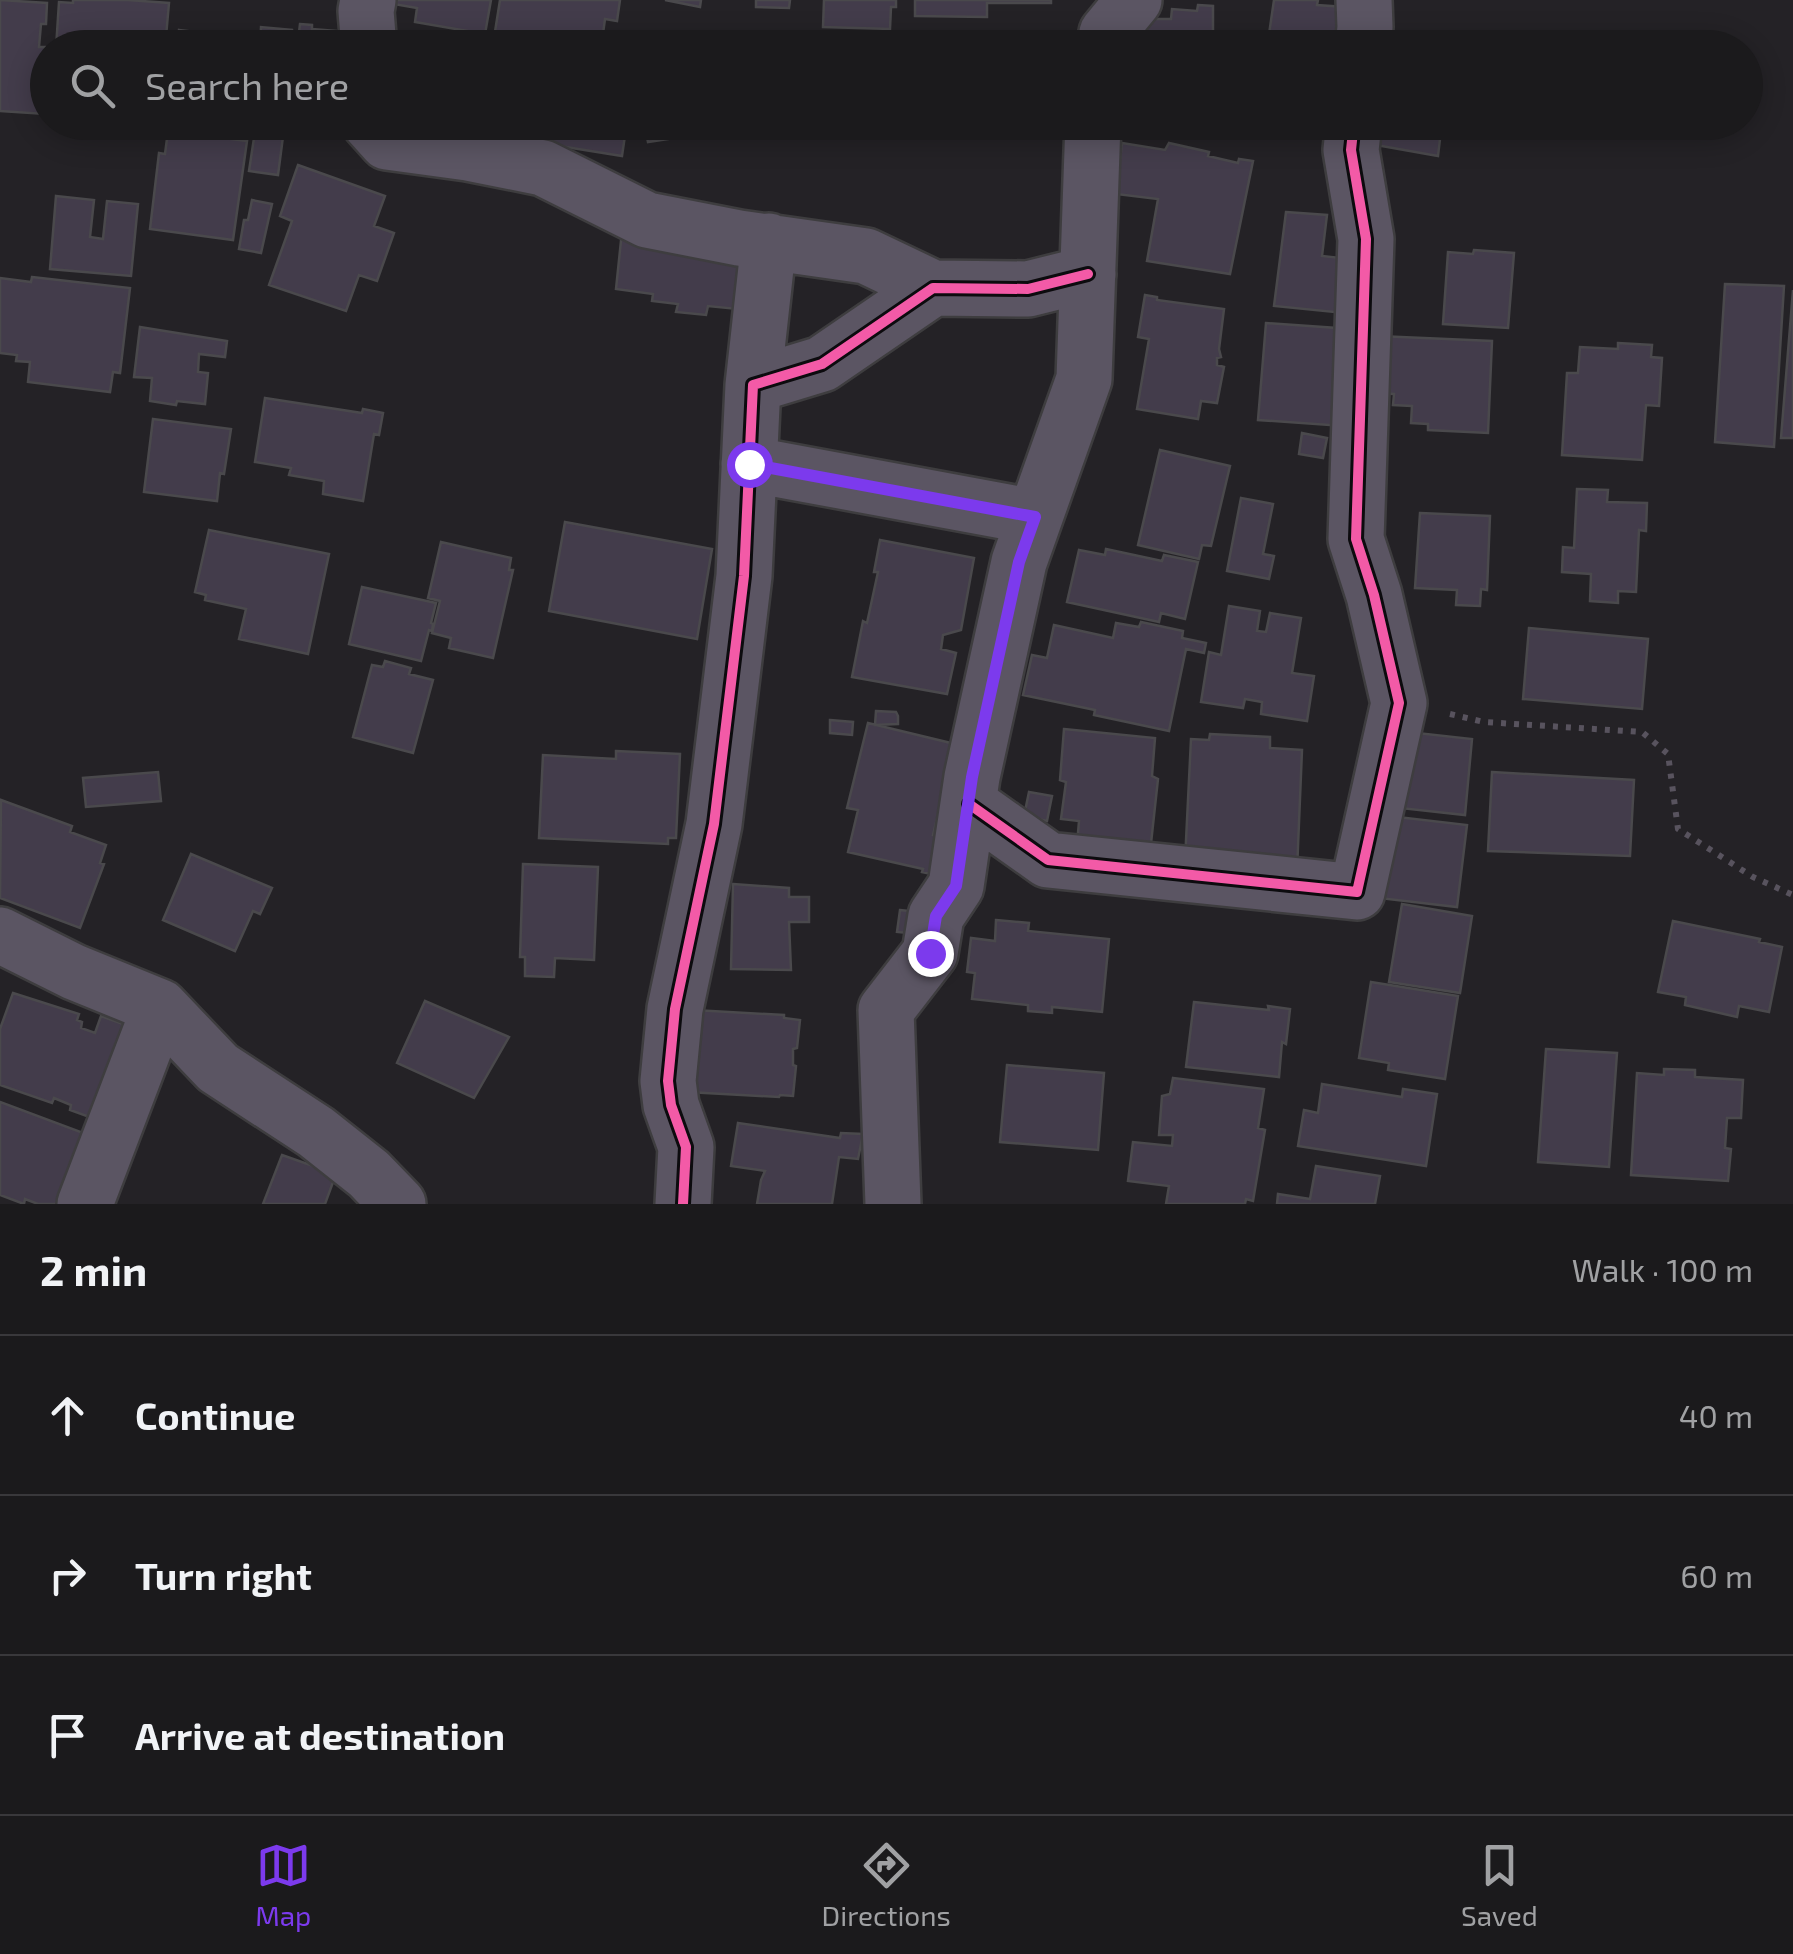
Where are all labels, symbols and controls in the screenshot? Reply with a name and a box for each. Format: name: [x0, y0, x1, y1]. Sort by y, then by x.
search box: [30, 30, 1763, 140]
icon: search: [65, 58, 120, 113]
text: Search here: [145, 62, 349, 108]
route start: [727, 442, 773, 488]
route end: [908, 931, 954, 977]
text: 2 min: [40, 1244, 147, 1294]
text: Walk · 100 m: [1572, 1250, 1753, 1288]
icon: ahead: [40, 1388, 95, 1443]
text: Continue: [135, 1392, 295, 1438]
text: 40 m: [1679, 1396, 1753, 1434]
icon: right: [40, 1548, 95, 1603]
text: Turn right: [135, 1552, 312, 1598]
text: 60 m: [1680, 1556, 1753, 1594]
icon: arrive: [40, 1708, 95, 1763]
text: Arrive at destination: [135, 1712, 505, 1758]
tab: Map: [255, 1838, 311, 1932]
tab: Directions: [822, 1838, 951, 1932]
tab: Saved: [1461, 1838, 1538, 1932]

